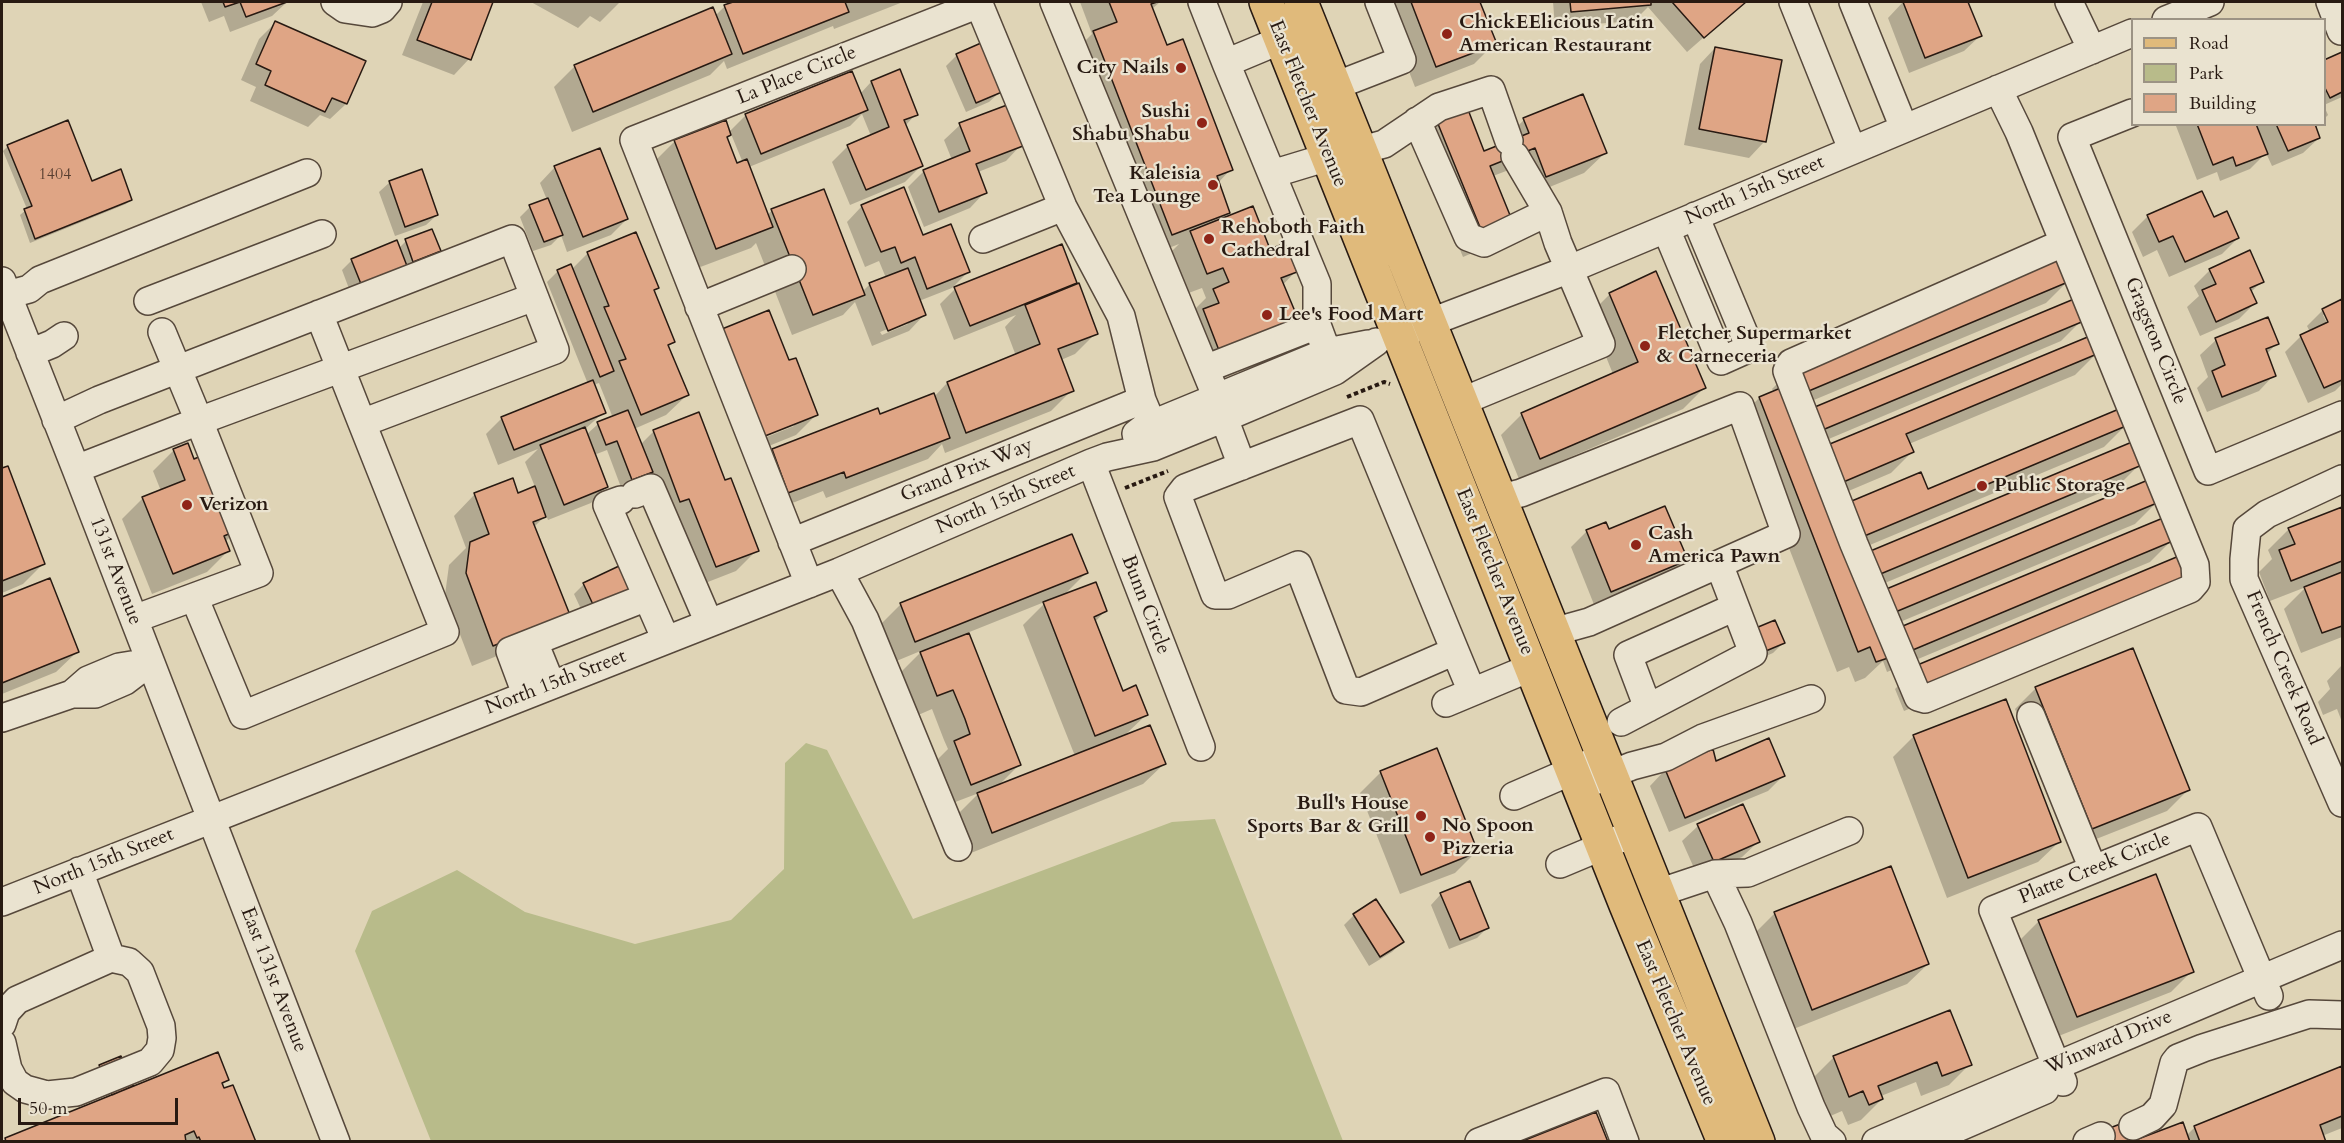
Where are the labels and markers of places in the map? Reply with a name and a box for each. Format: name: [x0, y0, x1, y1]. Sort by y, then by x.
place label: ChickEElicious Latin American Restaurant: [1459, 11, 1654, 58]
marker: ChickEElicious Latin American Restaurant: [1440, 27, 1454, 41]
place label: City Nails: [1076, 56, 1169, 80]
marker: City Nails: [1174, 61, 1188, 75]
place label: Sushi Shabu Shabu: [1072, 100, 1190, 147]
marker: Sushi Shabu Shabu: [1195, 116, 1209, 130]
place label: Kaleisia Tea Lounge: [1093, 162, 1201, 209]
marker: Kaleisia Tea Lounge: [1206, 178, 1220, 192]
place label: Rehoboth Faith Cathedral: [1221, 216, 1365, 263]
marker: Rehoboth Faith Cathedral: [1202, 232, 1216, 246]
place label: Lee's Food Mart: [1279, 303, 1423, 327]
marker: Lee's Food Mart: [1260, 308, 1274, 322]
place label: Fletcher Supermarket & Carneceria: [1657, 322, 1851, 369]
marker: Fletcher Supermarket & Carneceria: [1638, 339, 1652, 353]
place label: Public Storage: [1994, 474, 2125, 498]
marker: Public Storage: [1975, 479, 1989, 493]
place label: Verizon: [199, 493, 269, 517]
marker: Verizon: [180, 498, 194, 512]
place label: Cash America Pawn: [1648, 522, 1780, 569]
marker: Cash America Pawn: [1629, 538, 1643, 552]
place label: Bull's House Sports Bar & Grill: [1247, 792, 1409, 839]
marker: Bull's House Sports Bar & Grill: [1414, 809, 1428, 823]
place label: No Spoon Pizzeria: [1442, 814, 1534, 861]
marker: No Spoon Pizzeria: [1423, 830, 1437, 844]

